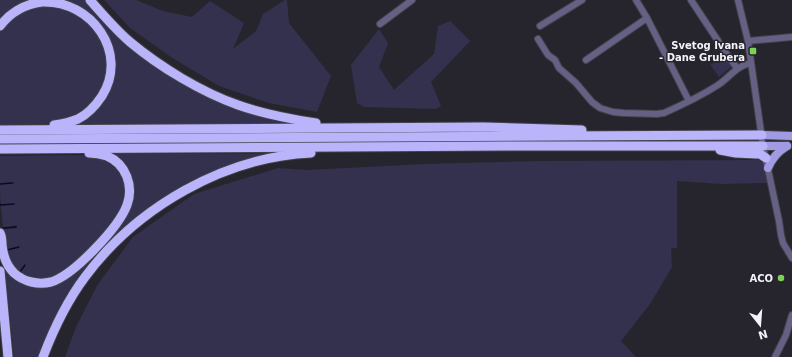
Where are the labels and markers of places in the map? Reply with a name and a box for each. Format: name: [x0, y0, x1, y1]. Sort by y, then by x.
place label: Svetog Ivana - Dane Grubera: [659, 40, 745, 63]
marker: Svetog Ivana - Dane Grubera: [748, 46, 758, 56]
place label: ACO: [749, 273, 773, 284]
marker: ACO: [776, 273, 786, 283]

